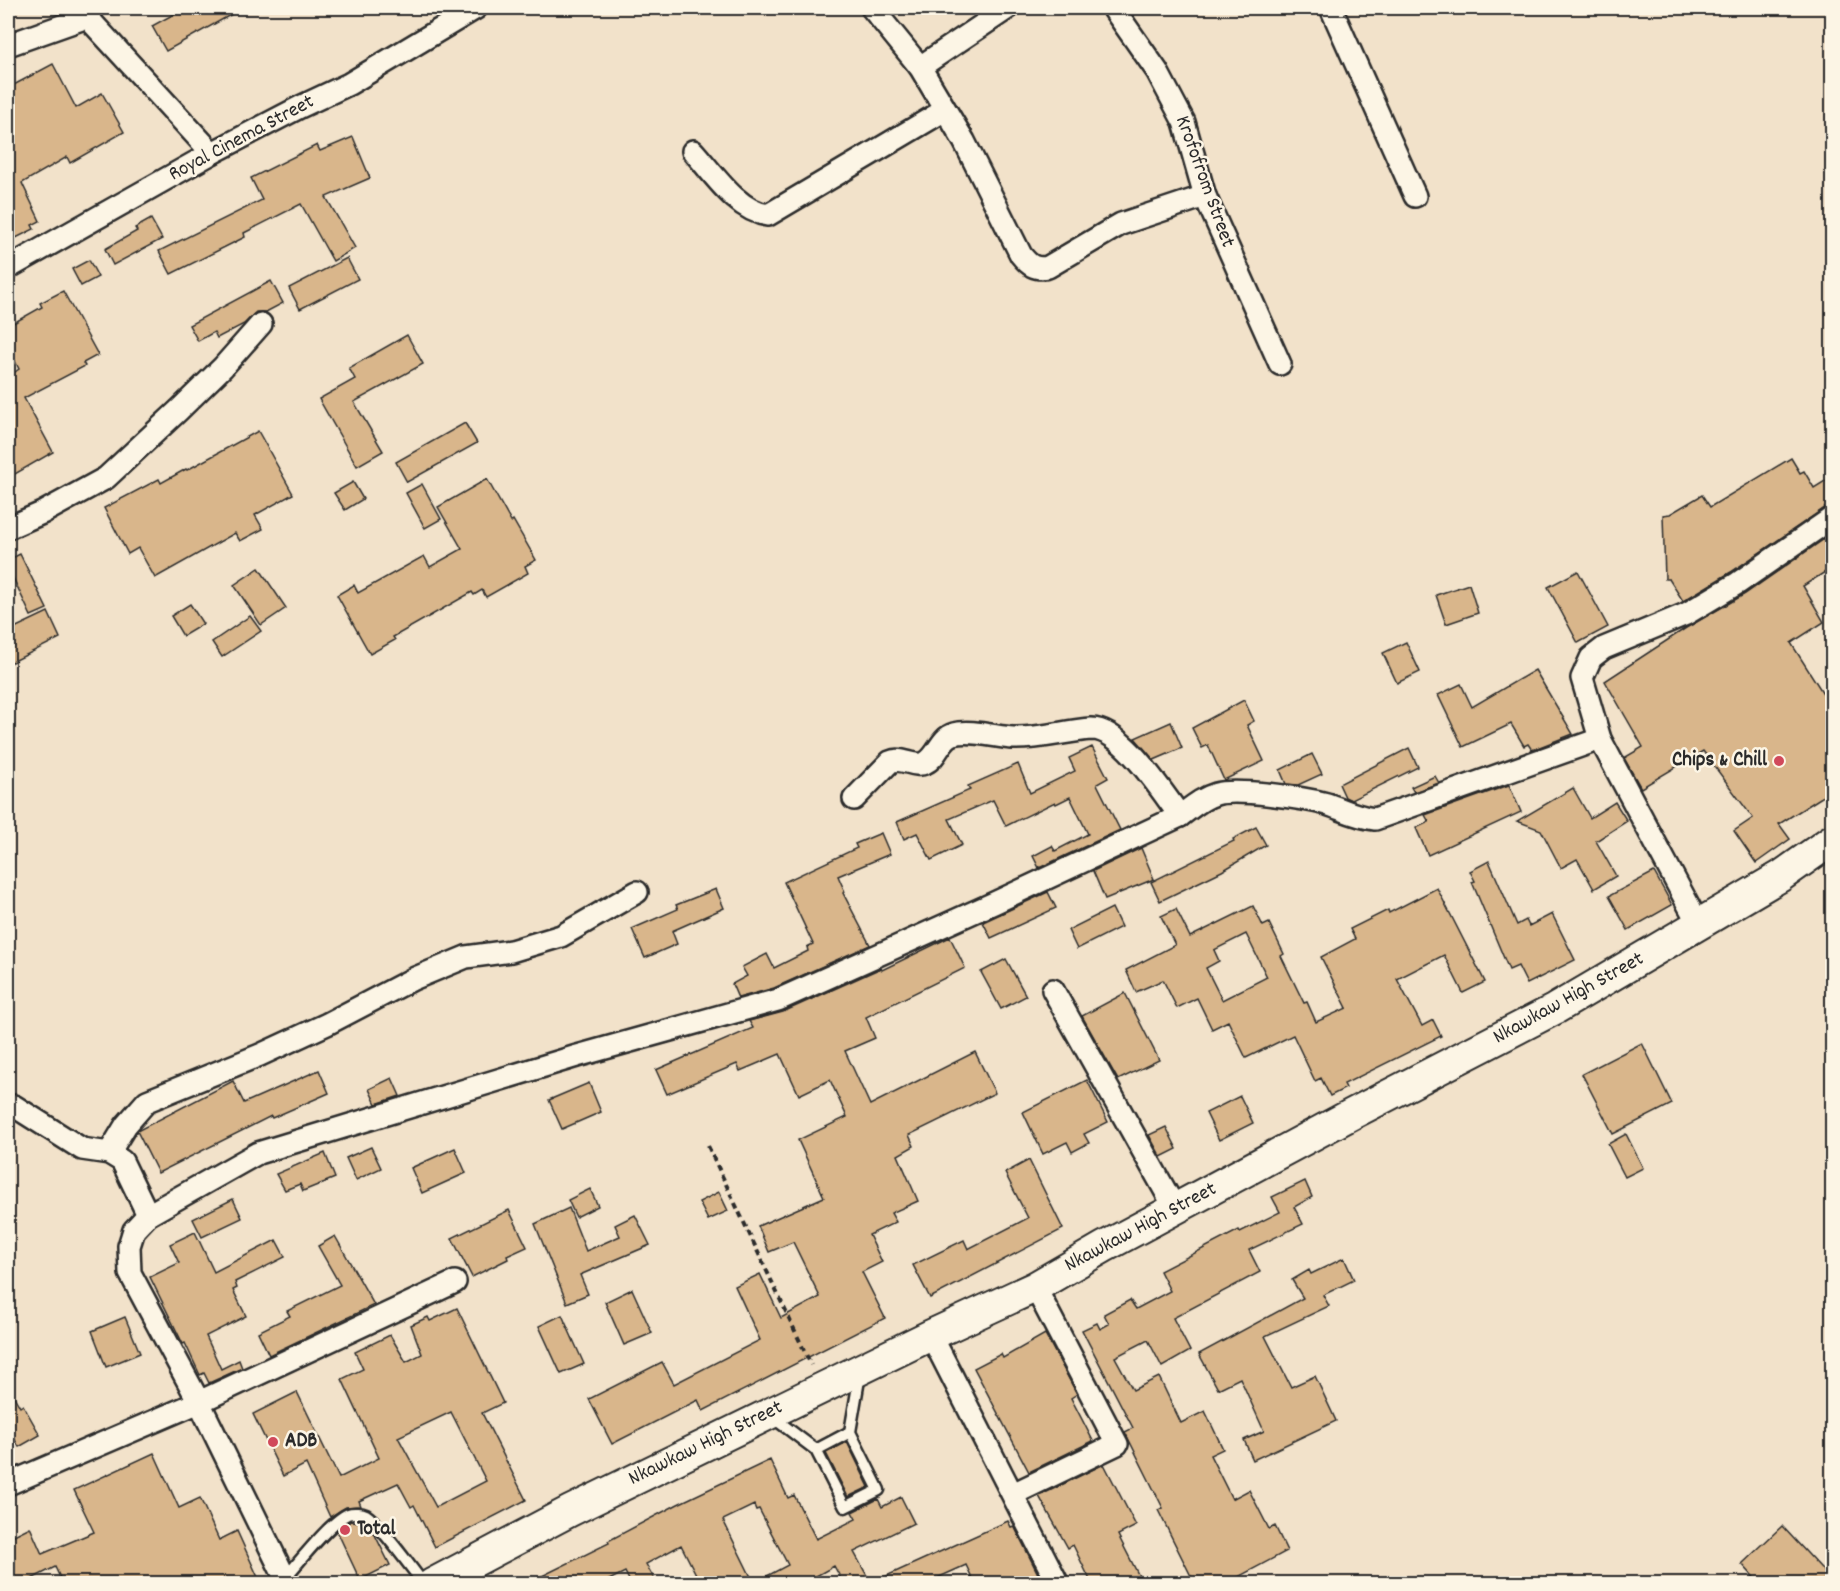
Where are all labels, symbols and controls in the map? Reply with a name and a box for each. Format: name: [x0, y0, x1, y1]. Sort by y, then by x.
street label: Royal Cinema Street: [164, 88, 320, 190]
street label: Krofofrom Street: [1166, 112, 1242, 252]
place label: Chips & Chill: [1672, 746, 1768, 776]
marker: Chips & Chill: [1772, 754, 1786, 768]
street label: Nkawkaw High Street: [1488, 945, 1650, 1053]
street label: Nkawkaw High Street: [1060, 1175, 1223, 1281]
street label: Nkawkaw High Street: [624, 1393, 788, 1494]
place label: ADB: [285, 1427, 317, 1457]
marker: ADB: [266, 1435, 280, 1449]
place label: Total: [357, 1515, 396, 1545]
marker: Total: [338, 1523, 352, 1537]

